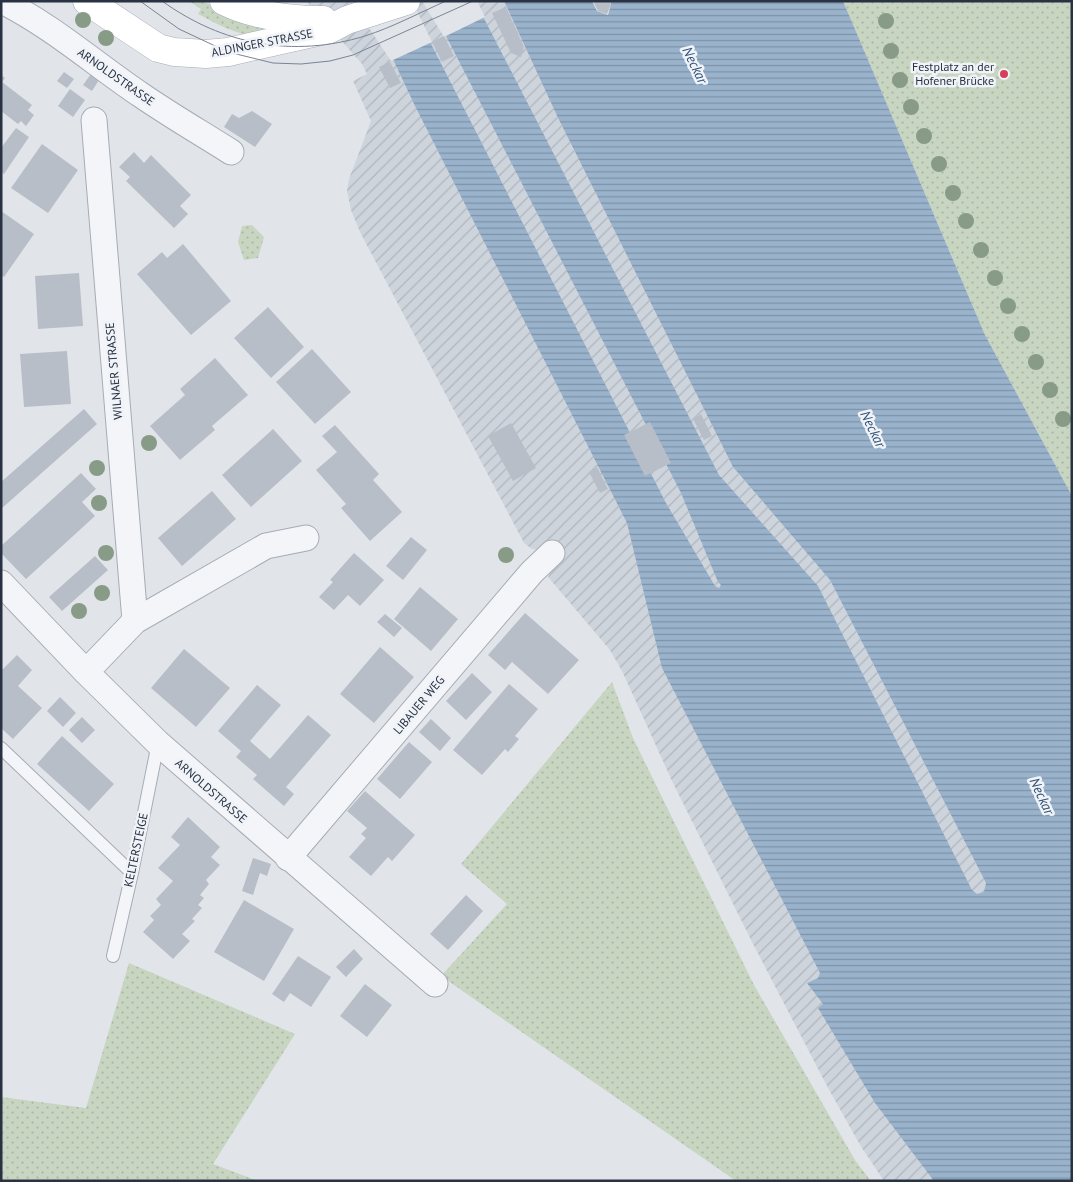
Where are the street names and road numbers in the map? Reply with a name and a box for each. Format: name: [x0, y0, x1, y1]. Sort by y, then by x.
street label: ALDINGER STRASSE: [210, 25, 314, 60]
street label: ARNOLDSTRASSE: [75, 44, 158, 109]
street label: WILNAER STRASSE: [102, 322, 125, 420]
street label: LIBAUER WEG: [390, 672, 447, 737]
street label: ARNOLDSTRASSE: [172, 755, 250, 826]
street label: KELTERSTEIGE: [120, 811, 151, 888]

